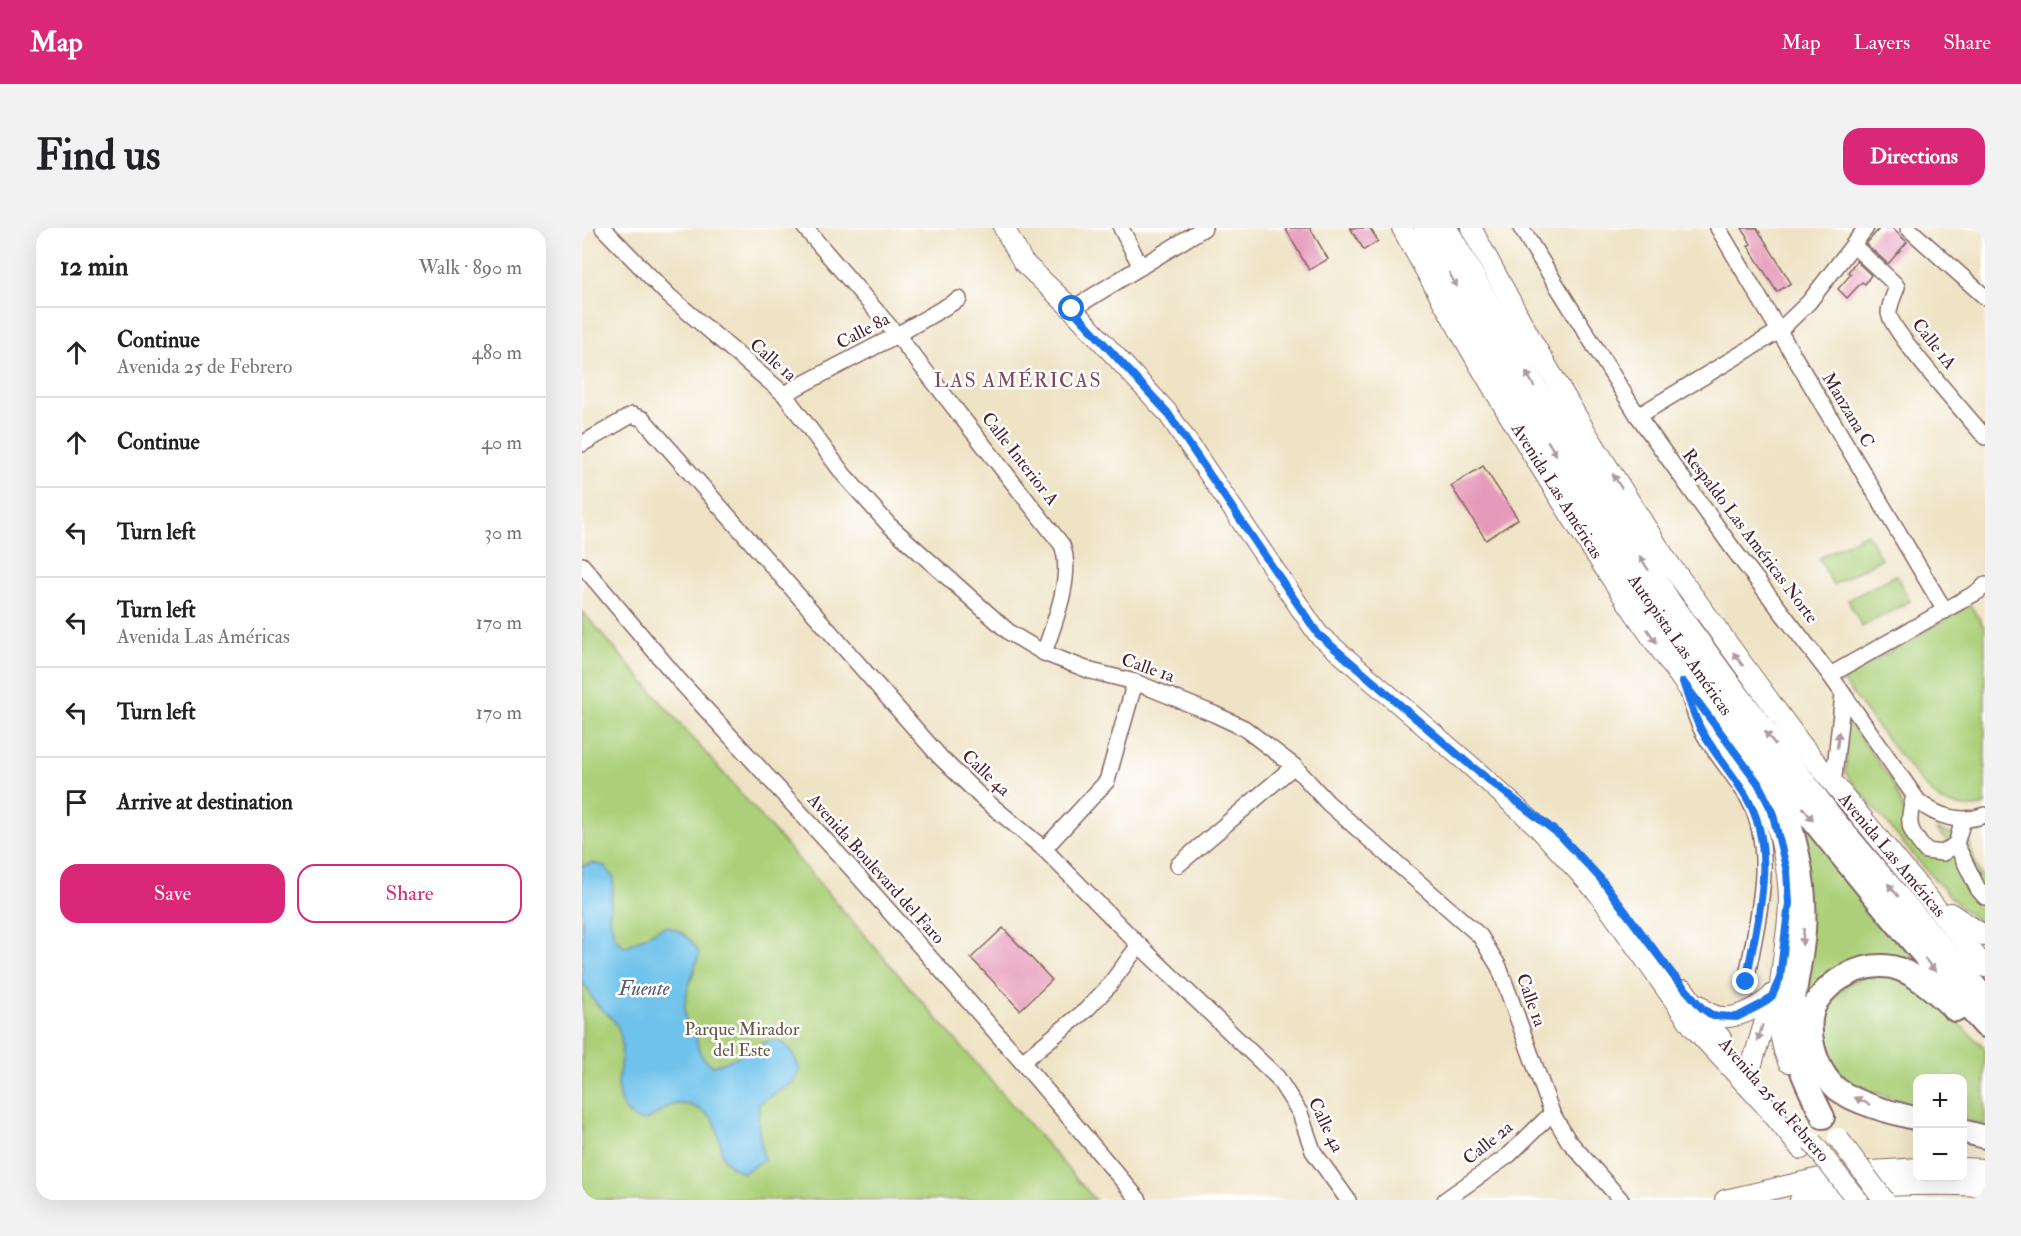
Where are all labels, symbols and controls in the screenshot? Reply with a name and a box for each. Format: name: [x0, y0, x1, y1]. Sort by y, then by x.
text: Map: [30, 25, 83, 60]
text: Map: [1781, 29, 1821, 56]
text: Layers: [1854, 29, 1910, 56]
text: Share: [1943, 29, 1991, 56]
button: Directions: [1843, 128, 1985, 185]
text: Find us: [36, 130, 160, 182]
text: 12 min: [60, 251, 128, 283]
text: Walk · 890 m: [419, 255, 522, 280]
one-way arrow: [1448, 271, 1458, 288]
route start: [1058, 295, 1084, 321]
street label: Calle 8a: [833, 307, 894, 354]
street label: Calle 1A: [1907, 314, 1962, 375]
text: Continue: [117, 326, 200, 354]
street label: Calle 1a: [745, 333, 802, 387]
icon: ahead: [60, 336, 93, 369]
text: 480 m: [472, 340, 522, 365]
text: Avenida 25 de Febrero: [117, 354, 292, 379]
district label: LAS AMÉRICAS: [934, 367, 1102, 393]
street label: Manzana C: [1817, 368, 1879, 452]
one-way arrow: [1525, 371, 1536, 387]
street label: Calle Interior A: [976, 407, 1064, 511]
street label: Avenida Las Américas: [1505, 418, 1608, 563]
icon: ahead: [60, 426, 93, 459]
text: Continue: [117, 428, 200, 456]
text: 40 m: [481, 430, 522, 455]
one-way arrow: [1546, 440, 1557, 456]
street label: Respaldo Las Américas Norte: [1677, 444, 1823, 628]
one-way arrow: [1611, 473, 1622, 489]
icon: left: [60, 516, 93, 549]
text: Turn left: [117, 518, 196, 546]
text: 30 m: [484, 520, 522, 545]
one-way arrow: [1638, 555, 1650, 571]
street label: Autopista Las Américas: [1622, 569, 1737, 720]
text: Turn left: [117, 596, 196, 624]
icon: left: [60, 606, 93, 639]
text: 170 m: [476, 610, 522, 635]
text: Avenida Las Américas: [117, 624, 290, 649]
one-way arrow: [1646, 628, 1658, 644]
street label: Calle 1a: [1118, 648, 1178, 688]
one-way arrow: [1733, 651, 1745, 666]
icon: left: [60, 696, 93, 729]
text: Turn left: [117, 698, 196, 726]
text: 170 m: [476, 700, 522, 725]
one-way arrow: [1765, 730, 1777, 745]
one-way arrow: [1834, 730, 1843, 749]
street label: Calle 4a: [957, 745, 1016, 802]
icon: arrive: [60, 786, 93, 819]
street label: Avenida Las Américas: [1833, 787, 1951, 922]
text: Arrive at destination: [117, 788, 293, 816]
street label: Avenida Boulevard del Faro: [802, 788, 950, 949]
one-way arrow: [1801, 806, 1813, 821]
button: Save: [60, 864, 285, 923]
button: Share: [297, 864, 522, 923]
one-way arrow: [1886, 882, 1899, 898]
one-way arrow: [1798, 928, 1808, 947]
one-way arrow: [1924, 957, 1937, 973]
route end: [1732, 968, 1758, 994]
street label: Calle 1a: [1511, 970, 1551, 1030]
water label: Fuente: [618, 976, 670, 1001]
park label: Parque Mirador del Este: [685, 1018, 800, 1062]
one-way arrow: [1755, 1024, 1764, 1042]
street label: Avenida 25 de Febrero: [1713, 1032, 1835, 1167]
map controls: [1913, 1074, 1967, 1182]
button: +: [1913, 1074, 1967, 1128]
street label: Calle 4a: [1303, 1094, 1349, 1157]
one-way arrow: [1853, 1097, 1871, 1107]
street label: Calle 2a: [1458, 1116, 1518, 1170]
button: −: [1913, 1128, 1967, 1182]

